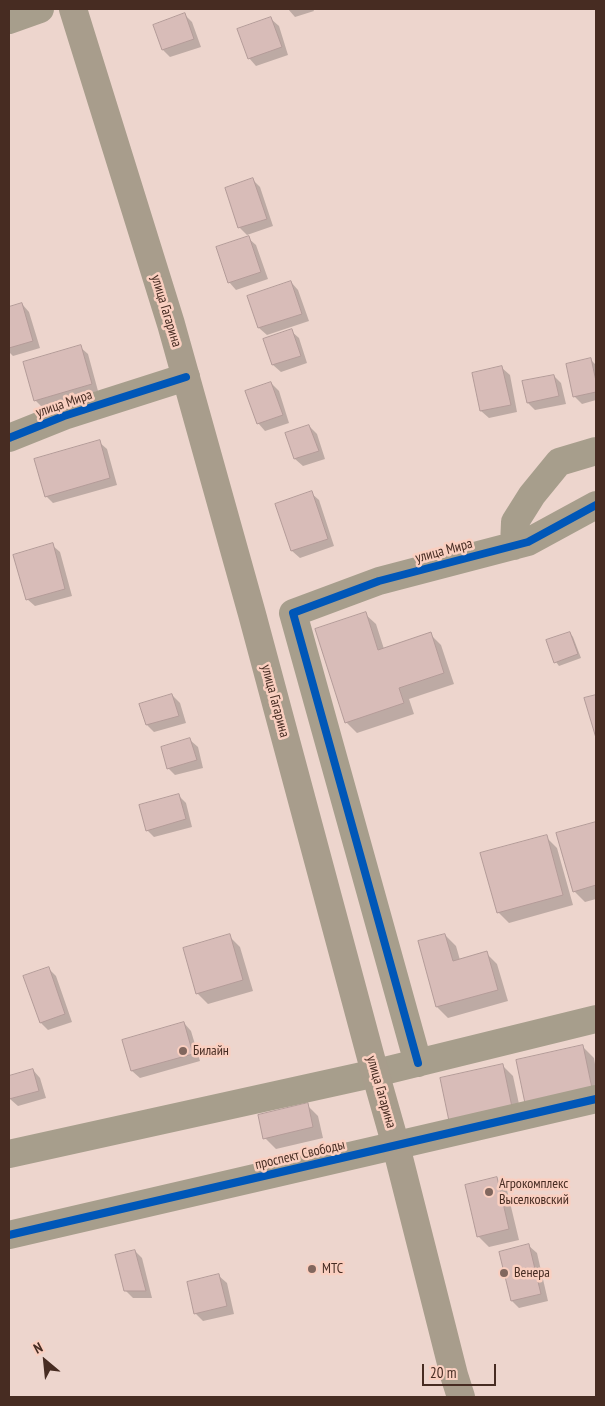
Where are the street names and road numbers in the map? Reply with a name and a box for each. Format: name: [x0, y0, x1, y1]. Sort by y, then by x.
street label: улица Гагарина: [147, 273, 185, 349]
street label: улица Мира: [34, 387, 94, 421]
street label: улица Мира: [414, 535, 474, 567]
street label: улица Гагарина: [257, 663, 293, 739]
street label: улица Гагарина: [363, 1054, 399, 1130]
street label: проспект Свободы: [253, 1137, 347, 1173]

